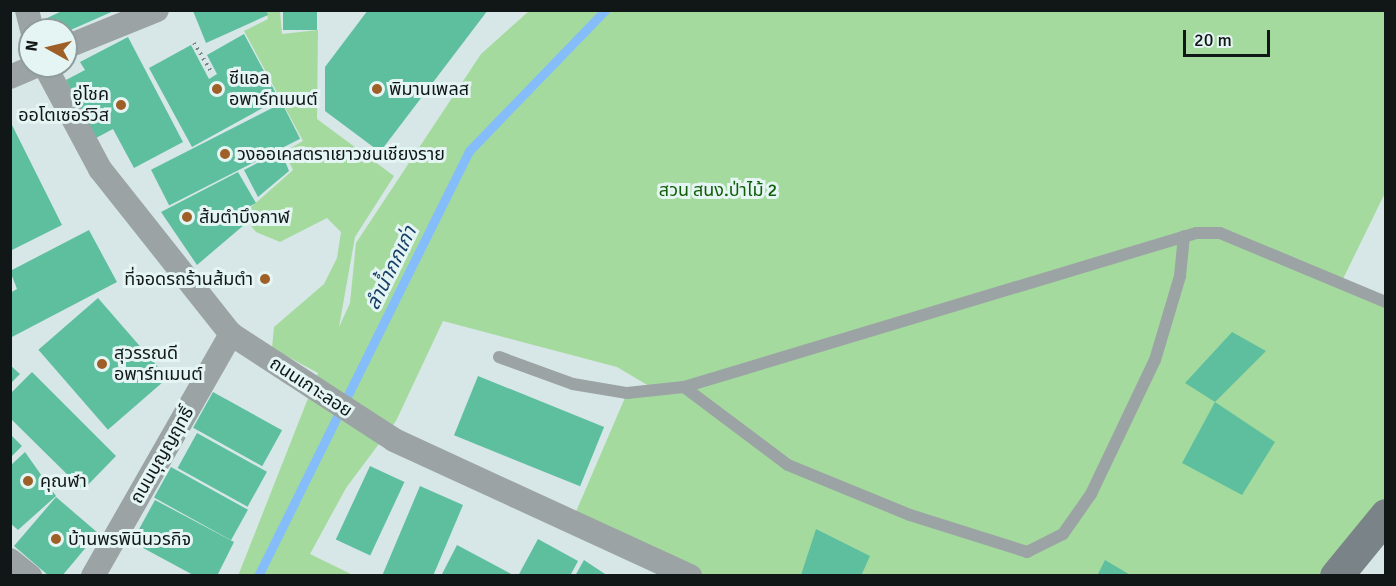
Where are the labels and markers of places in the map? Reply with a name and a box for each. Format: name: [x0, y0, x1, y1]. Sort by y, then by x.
place label: ซีแอล อพาร์ทเมนต์: [229, 68, 318, 110]
place label: พิมานเพลส: [389, 78, 469, 100]
marker: ซีแอล อพาร์ทเมนต์: [210, 82, 224, 96]
marker: พิมานเพลส: [370, 82, 384, 96]
place label: อู่โชค ออโตเซอร์วิส: [18, 84, 109, 127]
marker: อู่โชค ออโตเซอร์วิส: [114, 98, 128, 112]
place label: วงออเคสตราเยาวชนเชียงราย: [237, 143, 445, 165]
marker: วงออเคสตราเยาวชนเชียงราย: [218, 147, 232, 161]
place label: ส้มตำบึงกาฬ: [199, 206, 290, 228]
marker: ส้มตำบึงกาฬ: [180, 210, 194, 224]
place label: ที่จอดรถร้านส้มตำ: [124, 268, 253, 290]
marker: ที่จอดรถร้านส้มตำ: [258, 272, 272, 286]
place label: สุวรรณดี อพาร์ทเมนต์: [114, 343, 203, 386]
marker: สุวรรณดี อพาร์ทเมนต์: [95, 357, 109, 371]
place label: คุณฬา: [40, 470, 87, 492]
marker: คุณฬา: [21, 474, 35, 488]
place label: บ้านพรพินินวรกิจ: [68, 528, 191, 550]
marker: บ้านพรพินินวรกิจ: [49, 532, 63, 546]

